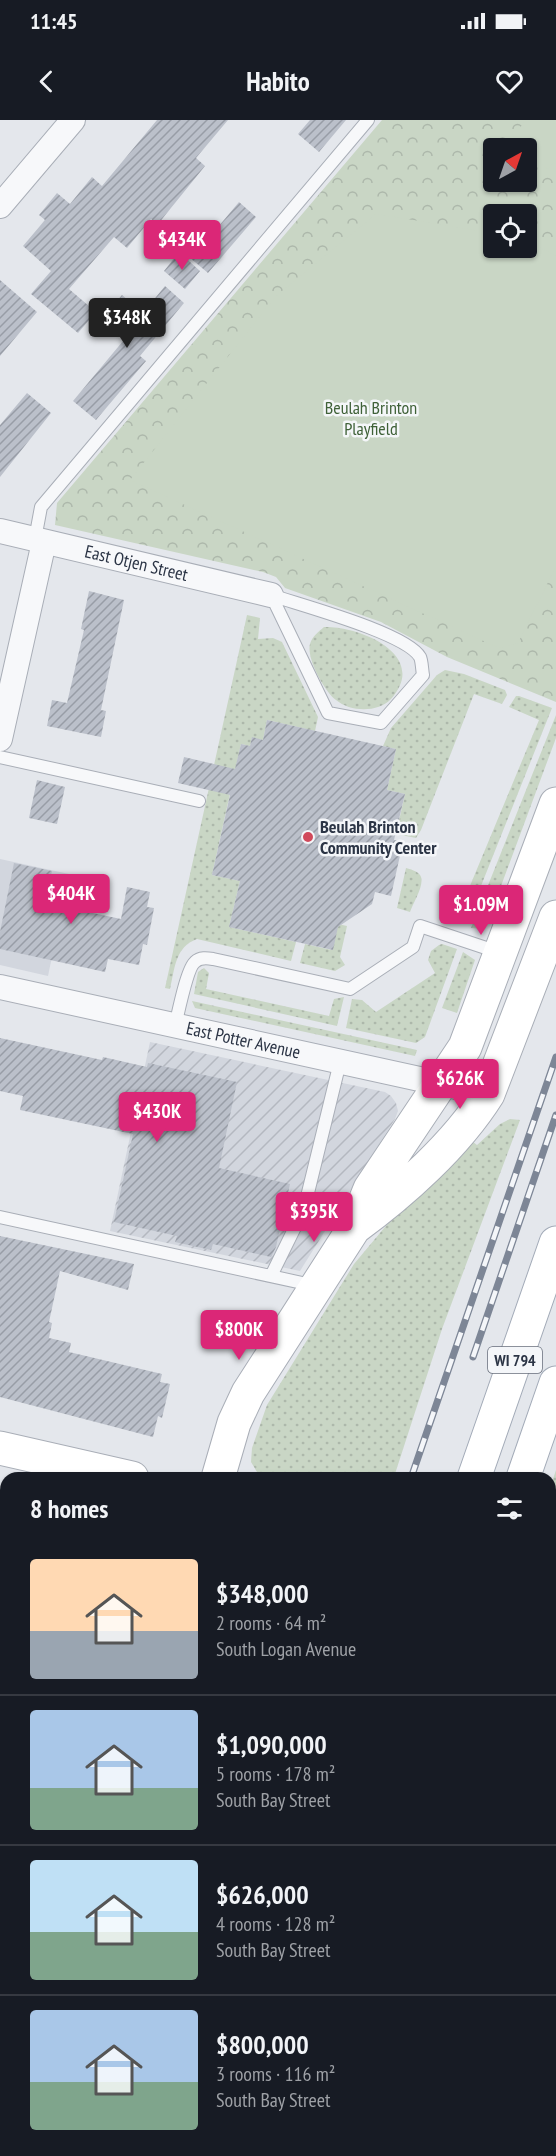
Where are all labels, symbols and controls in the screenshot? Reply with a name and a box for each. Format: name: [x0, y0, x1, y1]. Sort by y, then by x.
text: 11:45: [30, 7, 78, 35]
text: Habito: [246, 64, 310, 98]
icon: back: [30, 65, 63, 98]
icon: heart: [493, 65, 526, 98]
north arrow: [483, 138, 537, 192]
map controls: [483, 138, 537, 258]
button: locate: [483, 204, 537, 258]
pin: $434K: [140, 220, 224, 271]
text: $434K: [158, 226, 206, 252]
pin: $348K: [85, 298, 169, 349]
text: $348K: [103, 304, 151, 330]
park label: Beulah Brinton Playfield: [325, 396, 417, 440]
street label: East Otjen Street: [83, 539, 190, 586]
place label: Beulah Brinton Community Center: [320, 815, 437, 859]
marker: Beulah Brinton Community Center: [301, 830, 315, 844]
pin: $404K: [29, 874, 113, 925]
text: $404K: [47, 880, 95, 906]
pin: $1.09M: [432, 885, 530, 936]
text: $1.09M: [453, 891, 509, 917]
street label: East Potter Avenue: [184, 1016, 303, 1064]
pin: $626K: [418, 1059, 502, 1110]
text: $626K: [436, 1065, 484, 1091]
pin: $430K: [115, 1092, 199, 1143]
text: $430K: [133, 1098, 181, 1124]
pin: $395K: [272, 1192, 356, 1243]
text: $395K: [290, 1198, 338, 1224]
pin: $800K: [197, 1310, 281, 1361]
text: $800K: [215, 1316, 263, 1342]
road number: WI 794: [488, 1347, 542, 1373]
text: 8 homes: [30, 1492, 108, 1525]
icon: filters: [493, 1492, 526, 1525]
text: $348,000: [216, 1577, 309, 1610]
icon: home: [78, 1583, 150, 1655]
text: 2 rooms · 64 m²: [216, 1610, 326, 1636]
text: South Logan Avenue: [216, 1636, 356, 1662]
text: $1,090,000: [216, 1728, 327, 1761]
icon: home: [78, 1734, 150, 1806]
text: 5 rooms · 178 m²: [216, 1761, 335, 1787]
text: South Bay Street: [216, 1787, 330, 1813]
text: $626,000: [216, 1878, 309, 1911]
icon: home: [78, 1884, 150, 1956]
text: 4 rooms · 128 m²: [216, 1911, 335, 1937]
text: South Bay Street: [216, 1937, 330, 1963]
text: $800,000: [216, 2028, 309, 2061]
icon: home: [78, 2034, 150, 2106]
text: 3 rooms · 116 m²: [216, 2061, 335, 2087]
text: South Bay Street: [216, 2087, 330, 2113]

